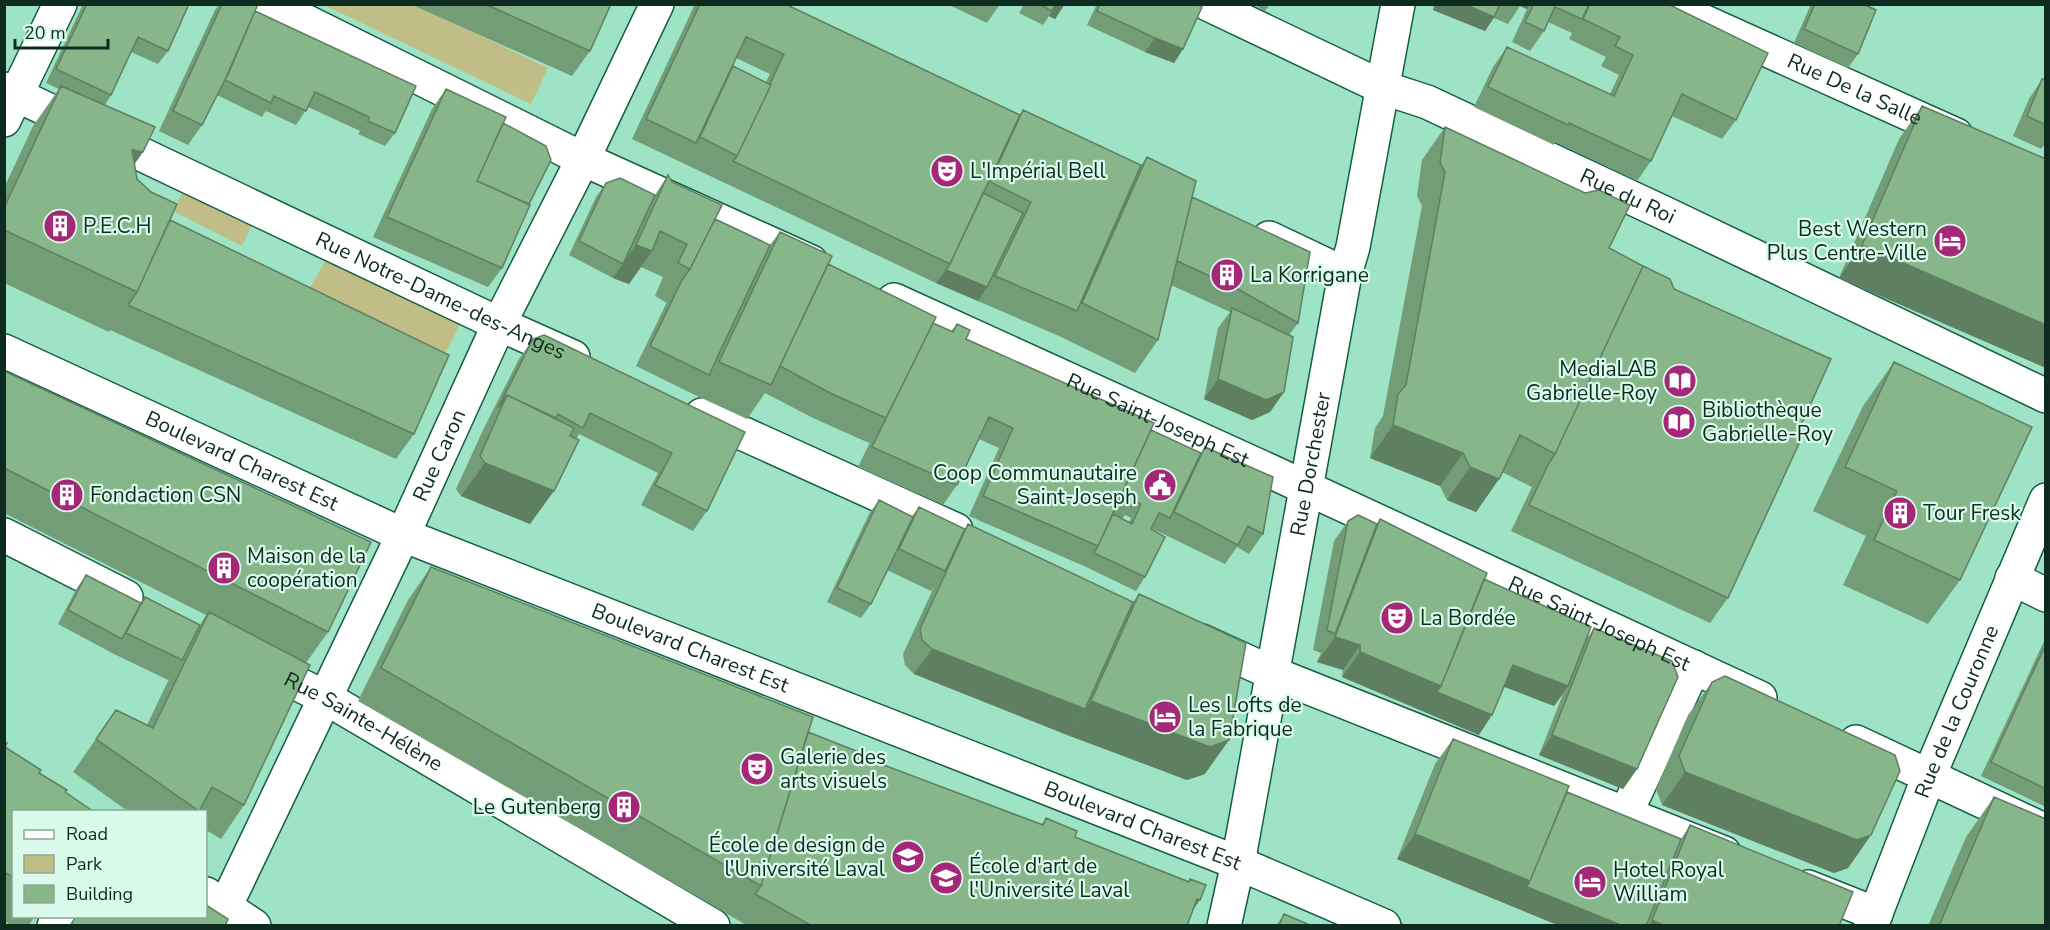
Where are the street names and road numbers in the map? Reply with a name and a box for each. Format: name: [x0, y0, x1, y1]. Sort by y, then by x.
street label: Rue De la Salle: [1783, 47, 1927, 132]
street label: Rue du Roi: [1576, 162, 1680, 230]
street label: Rue Notre-Dame-des-Anges: [311, 225, 570, 366]
street label: Rue Saint-Joseph Est: [1062, 366, 1254, 474]
street label: Rue Dorchester: [1284, 389, 1337, 538]
street label: Boulevard Charest Est: [141, 404, 344, 518]
street label: Rue Caron: [406, 405, 472, 506]
street label: Rue Saint-Joseph Est: [1504, 569, 1695, 678]
street label: Boulevard Charest Est: [588, 596, 794, 699]
street label: Rue de la Couronne: [1908, 621, 2005, 802]
street label: Rue Sainte-Hélène: [279, 665, 448, 778]
street label: Boulevard Charest Est: [1040, 774, 1246, 877]

